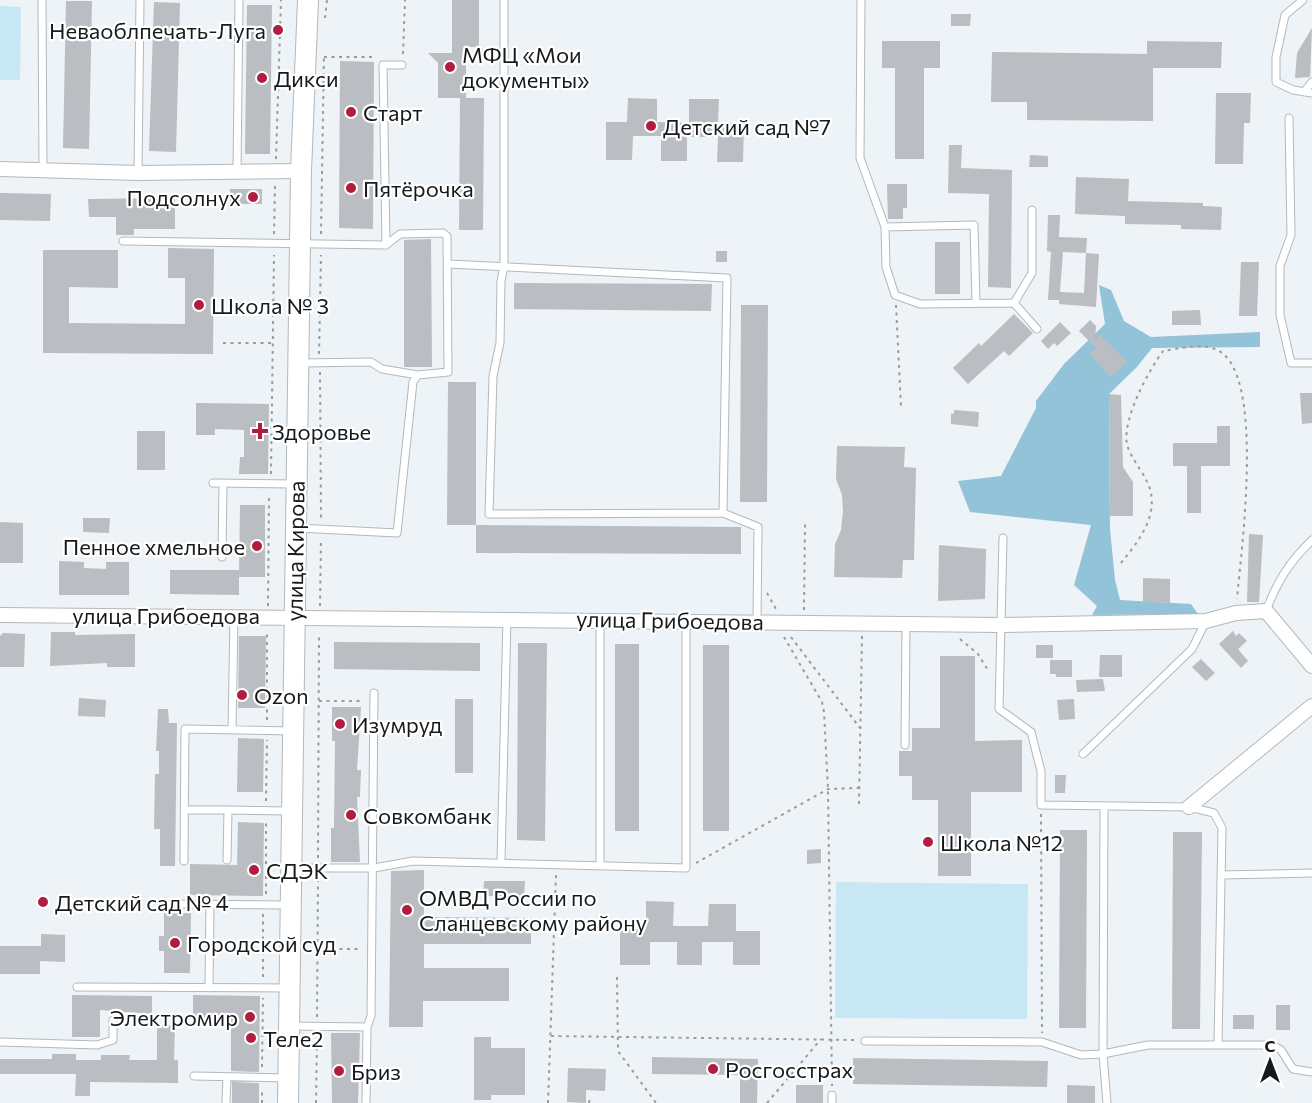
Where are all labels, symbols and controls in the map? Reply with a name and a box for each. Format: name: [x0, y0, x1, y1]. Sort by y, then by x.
place label: Неваоблпечать-Луга: [49, 17, 266, 44]
marker: Неваоблпечать-Луга: [271, 23, 285, 37]
place label: МФЦ «Мои документы»: [462, 41, 590, 93]
marker: МФЦ «Мои документы»: [443, 60, 457, 74]
place label: Дикси: [274, 65, 339, 92]
marker: Дикси: [255, 71, 269, 85]
place label: Старт: [363, 99, 423, 126]
marker: Старт: [344, 105, 358, 119]
place label: Детский сад №7: [663, 113, 831, 140]
marker: Детский сад №7: [644, 119, 658, 133]
place label: Пятёрочка: [363, 175, 474, 202]
marker: Пятёрочка: [344, 181, 358, 195]
place label: Подсолнух: [127, 184, 241, 211]
marker: Подсолнух: [246, 190, 260, 204]
place label: Школа № 3: [211, 292, 329, 319]
marker: Школа № 3: [192, 298, 206, 312]
place label: Здоровье: [272, 418, 371, 445]
marker: Здоровье: [253, 424, 267, 438]
street label: улица Кирова: [280, 480, 310, 622]
place label: Пенное хмельное: [63, 533, 245, 560]
marker: Пенное хмельное: [250, 539, 264, 553]
street label: улица Грибоедова: [72, 602, 260, 629]
street label: улица Грибоедова: [576, 605, 764, 635]
place label: Ozon: [254, 682, 309, 709]
marker: Ozon: [235, 688, 249, 702]
place label: Изумруд: [352, 711, 442, 738]
marker: Изумруд: [333, 717, 347, 731]
place label: Совкомбанк: [363, 802, 492, 829]
marker: Совкомбанк: [344, 808, 358, 822]
place label: Школа №12: [940, 829, 1063, 856]
marker: Школа №12: [921, 835, 935, 849]
place label: СДЭК: [266, 857, 328, 884]
marker: СДЭК: [247, 863, 261, 877]
place label: ОМВД России по Сланцевскому району: [419, 884, 647, 936]
place label: Детский сад № 4: [55, 889, 229, 916]
marker: Детский сад № 4: [36, 895, 50, 909]
marker: ОМВД России по Сланцевскому району: [400, 903, 414, 917]
place label: Городской суд: [187, 930, 336, 957]
marker: Городской суд: [168, 936, 182, 950]
place label: Электромир: [110, 1004, 238, 1031]
marker: Электромир: [243, 1010, 257, 1024]
place label: Теле2: [263, 1025, 324, 1052]
marker: Теле2: [244, 1031, 258, 1045]
north arrow: [1240, 1031, 1300, 1091]
text: С: [1265, 1036, 1276, 1055]
place label: Росгосстрах: [725, 1056, 853, 1083]
place label: Бриз: [351, 1058, 401, 1085]
marker: Росгосстрах: [706, 1062, 720, 1076]
marker: Бриз: [332, 1064, 346, 1078]

